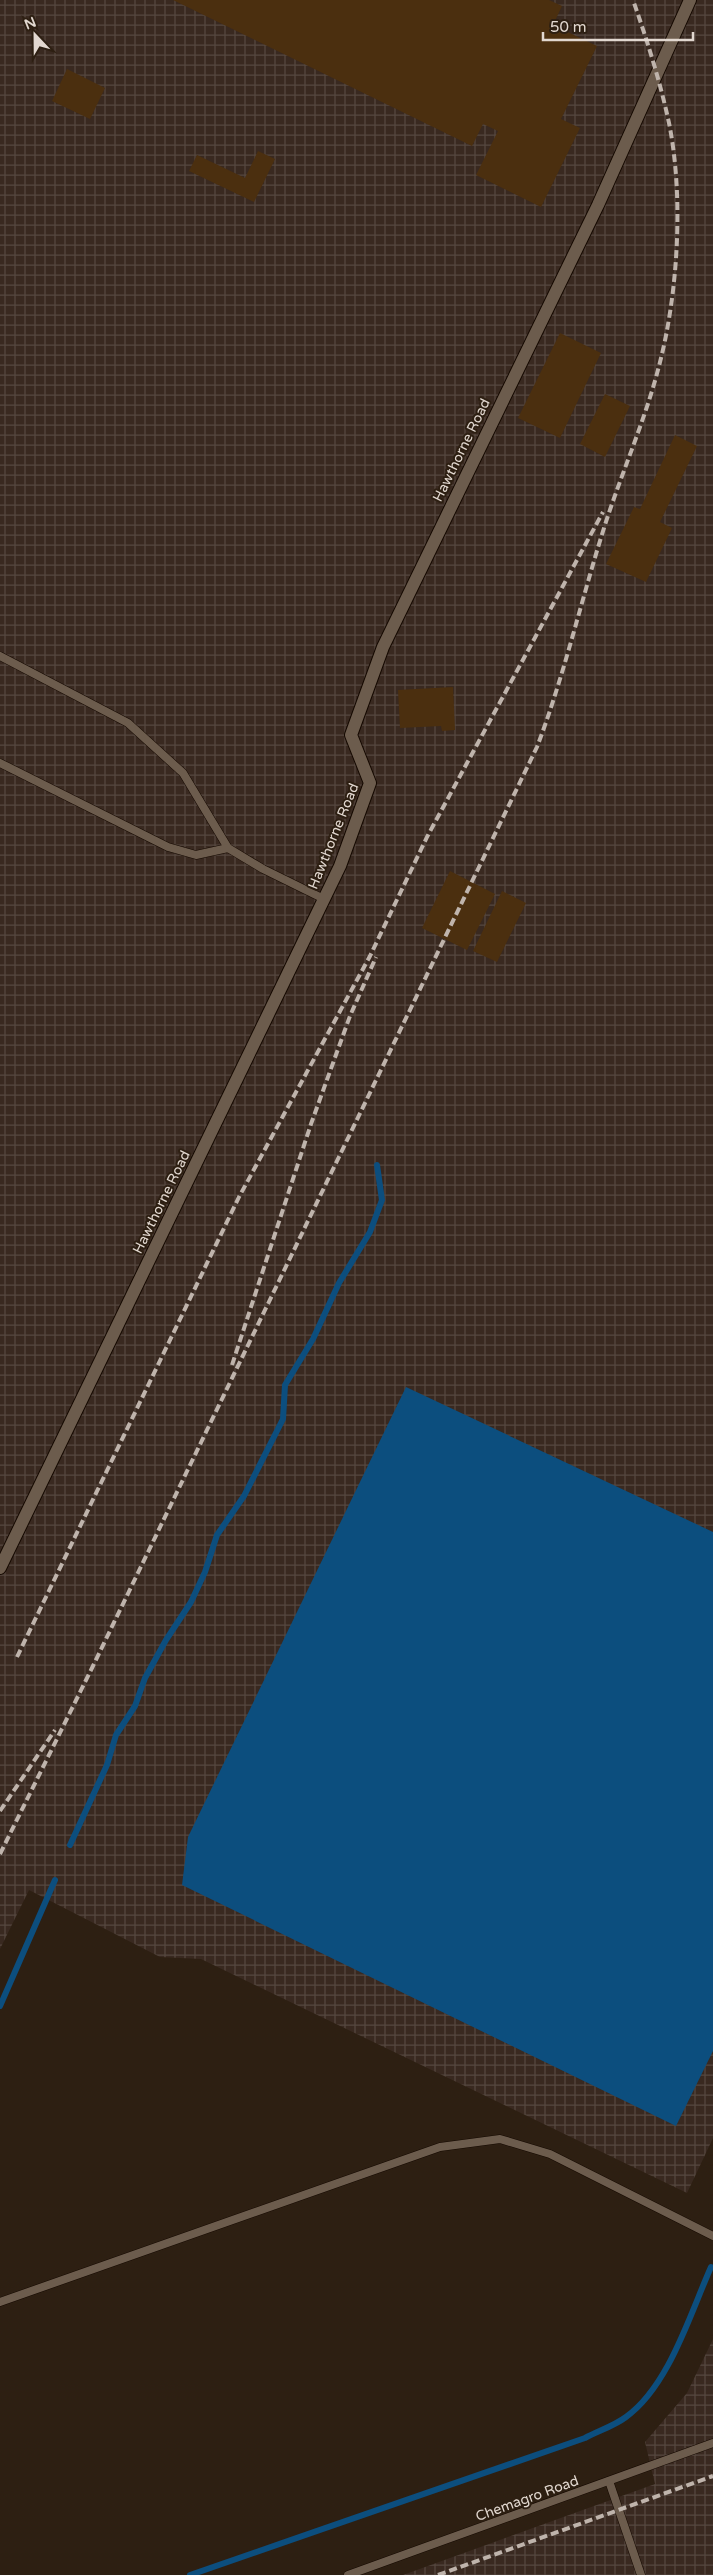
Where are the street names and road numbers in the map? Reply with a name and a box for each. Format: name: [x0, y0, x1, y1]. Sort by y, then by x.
street label: Hawthorne Road: [429, 396, 494, 505]
street label: Hawthorne Road: [304, 781, 362, 892]
street label: Hawthorne Road: [129, 1148, 194, 1257]
street label: Chemagro Road: [473, 2472, 581, 2525]

